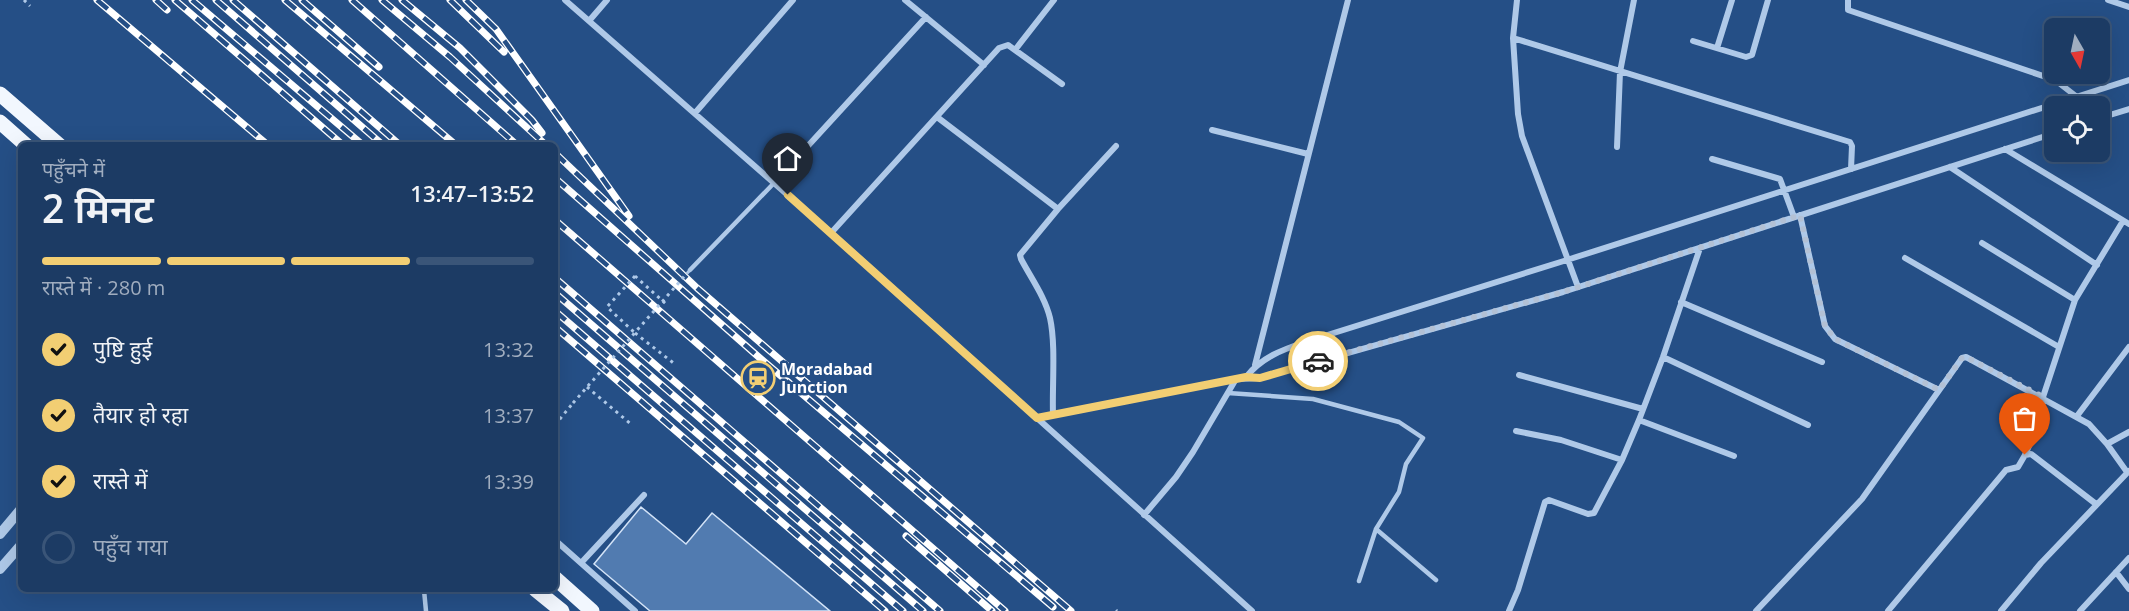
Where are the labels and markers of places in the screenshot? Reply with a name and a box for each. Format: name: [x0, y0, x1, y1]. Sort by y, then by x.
pin: [762, 133, 813, 195]
place label: Moradabad Junction: [779, 358, 873, 398]
station icon: Moradabad Junction: [740, 360, 776, 396]
pin: [1999, 393, 2050, 455]

